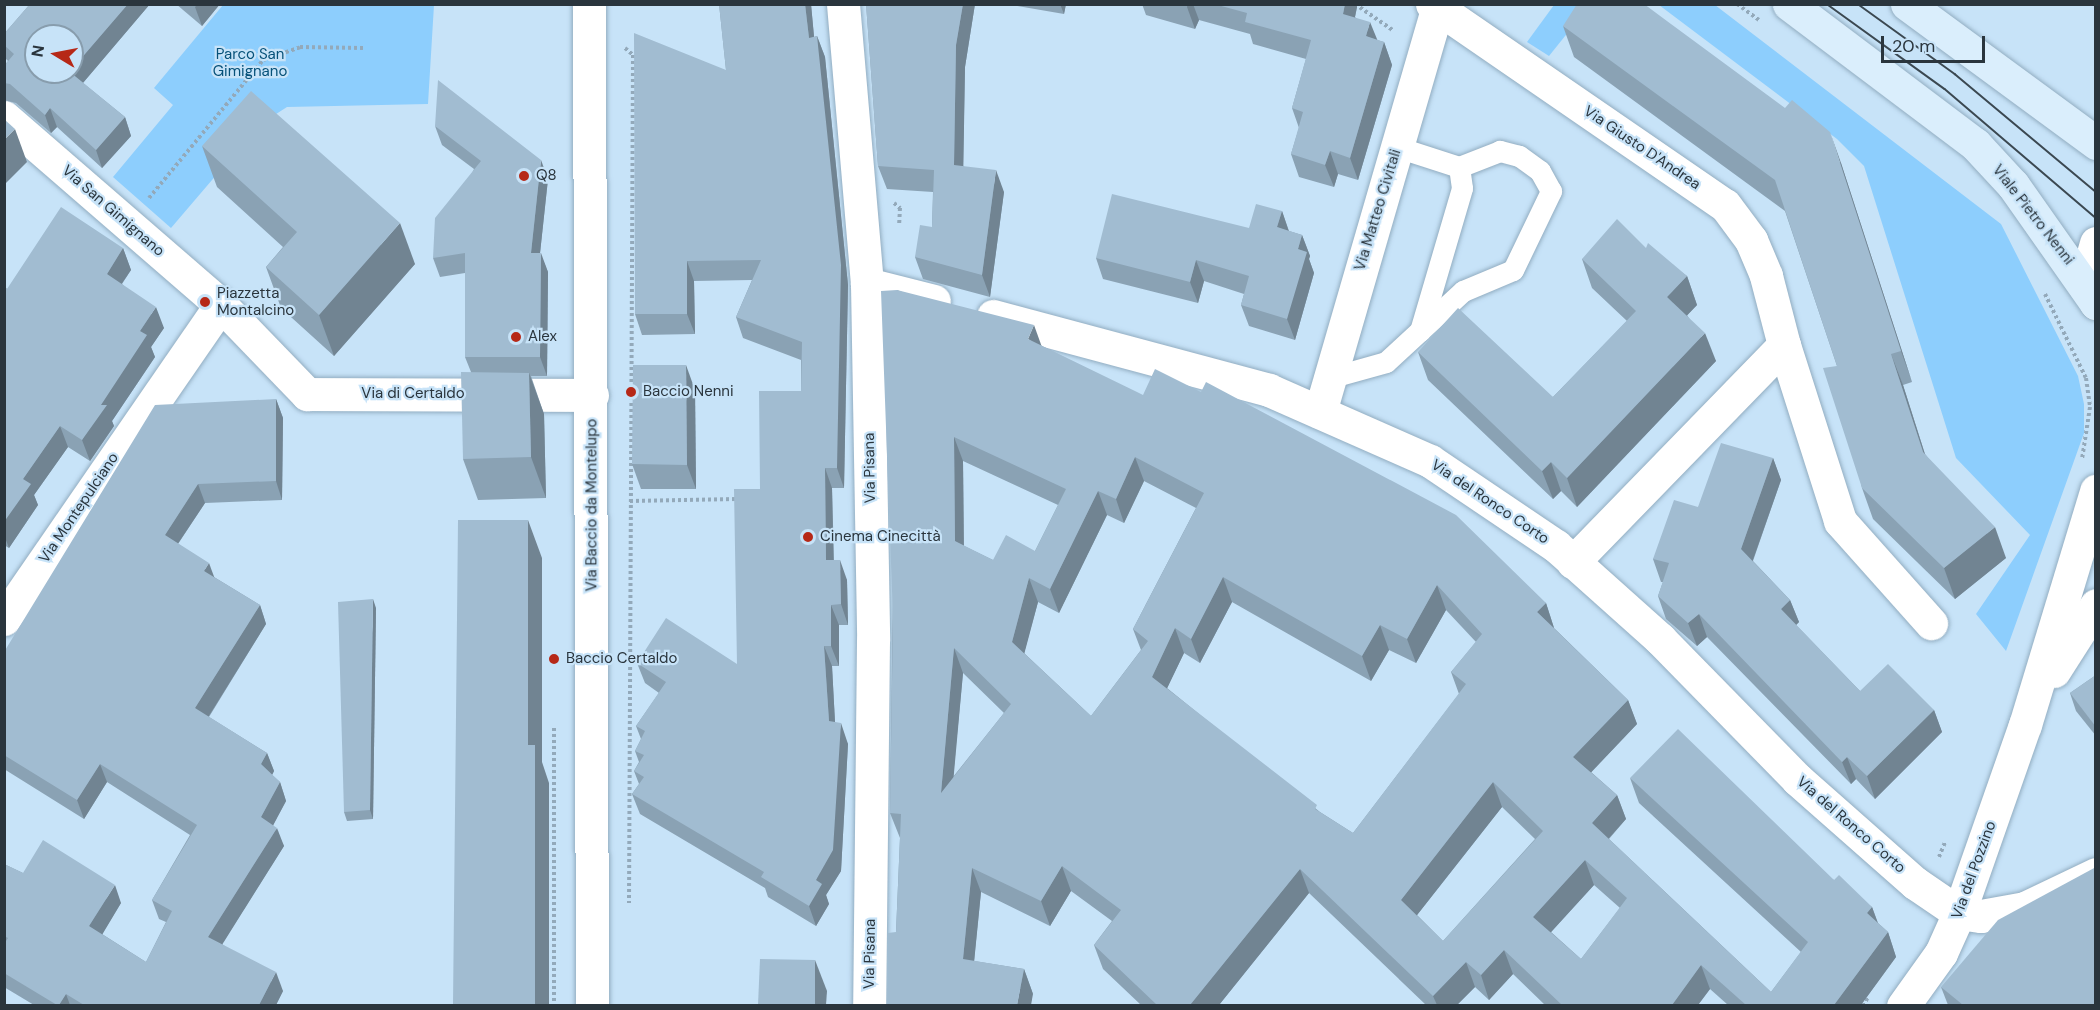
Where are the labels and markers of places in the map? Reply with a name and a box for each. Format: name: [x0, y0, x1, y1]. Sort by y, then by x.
place label: Q8: [536, 167, 557, 185]
marker: Q8: [517, 169, 531, 183]
place label: Piazzetta Montalcino: [217, 284, 294, 319]
marker: Piazzetta Montalcino: [198, 295, 212, 309]
place label: Alex: [528, 328, 557, 346]
marker: Alex: [509, 330, 523, 344]
place label: Baccio Nenni: [643, 383, 734, 401]
marker: Baccio Nenni: [624, 385, 638, 399]
place label: Cinema Cinecittà: [820, 528, 941, 546]
marker: Cinema Cinecittà: [801, 530, 815, 544]
place label: Baccio Certaldo: [566, 650, 677, 668]
marker: Baccio Certaldo: [547, 652, 561, 666]

